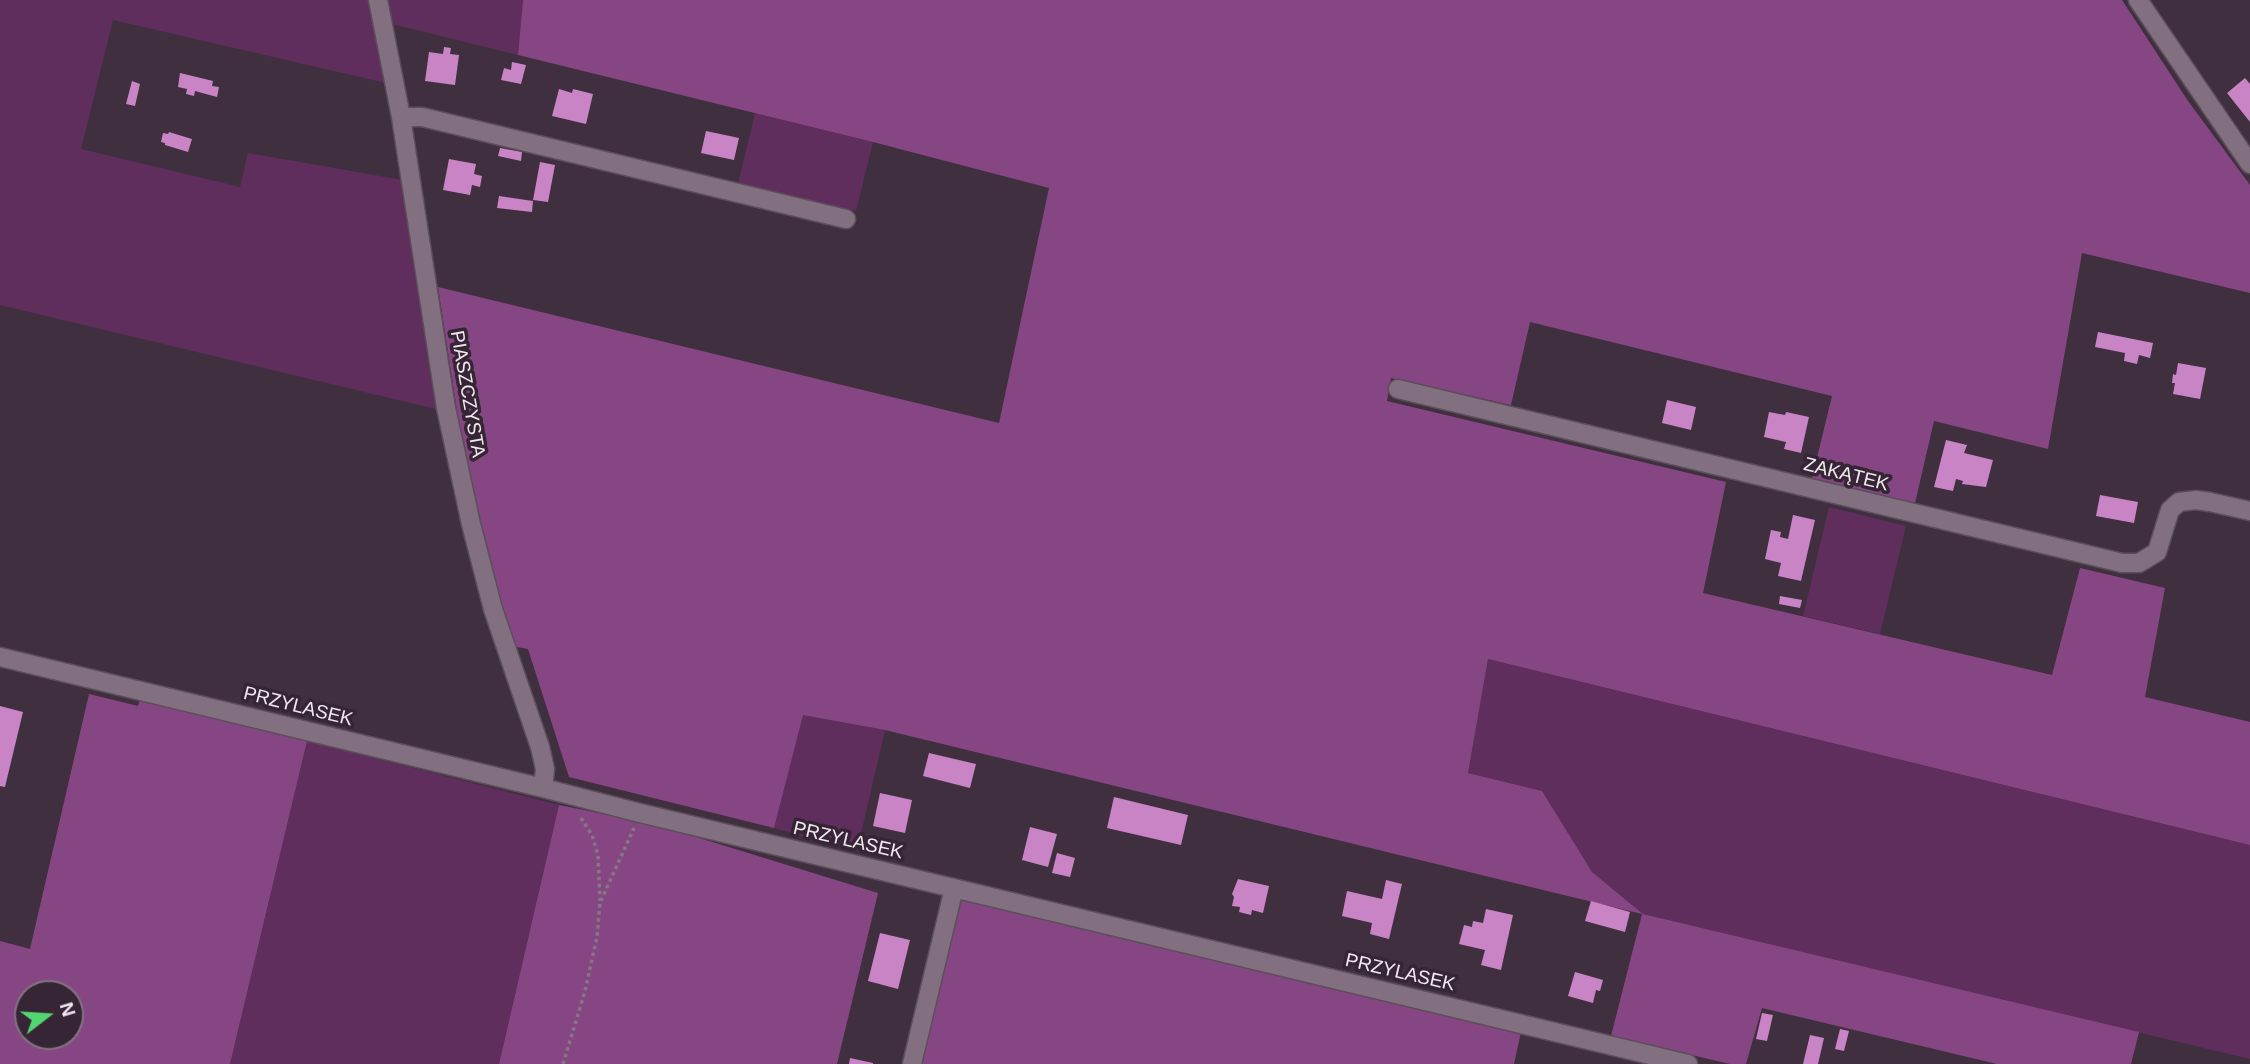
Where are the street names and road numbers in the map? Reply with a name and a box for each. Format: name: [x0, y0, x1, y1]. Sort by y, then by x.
street label: PIASZCZYSTA: [445, 329, 489, 459]
street label: ZAKĄTEK: [1801, 453, 1891, 497]
street label: PRZYLASEK: [241, 682, 355, 732]
street label: PRZYLASEK: [791, 817, 905, 865]
street label: PRZYLASEK: [1343, 949, 1457, 997]

